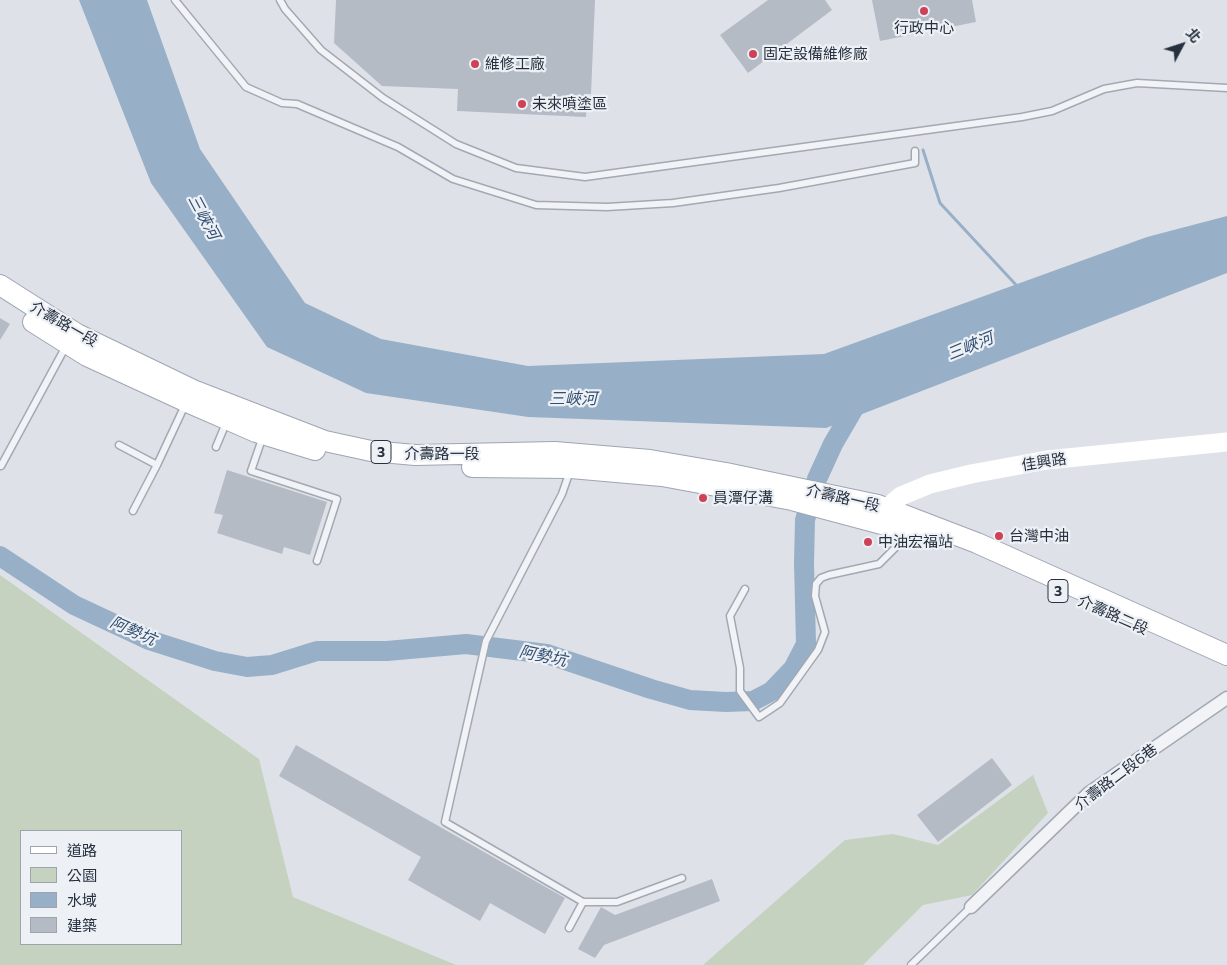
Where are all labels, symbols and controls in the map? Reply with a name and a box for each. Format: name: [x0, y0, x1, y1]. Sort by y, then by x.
marker: 行政中心: [918, 5, 930, 17]
place label: 行政中心: [894, 19, 954, 37]
north arrow: [1157, 20, 1207, 70]
text: 北: [1183, 24, 1205, 46]
place label: 固定設備維修廠: [763, 45, 868, 63]
marker: 固定設備維修廠: [747, 48, 759, 60]
place label: 維修工廠: [485, 55, 545, 73]
marker: 維修工廠: [469, 58, 481, 70]
place label: 未來噴塗區: [532, 95, 607, 113]
marker: 未來噴塗區: [516, 98, 528, 110]
water label: 三峽河: [184, 191, 224, 243]
street label: 介壽路一段: [27, 297, 101, 351]
water label: 三峽河: [944, 328, 996, 364]
water label: 三峽河: [549, 389, 597, 409]
road number: 3: [371, 441, 391, 464]
street label: 介壽路一段: [405, 445, 479, 463]
street label: 佳興路: [1020, 450, 1068, 474]
street label: 介壽路一段: [804, 481, 882, 515]
place label: 員潭仔溝: [713, 489, 773, 507]
marker: 員潭仔溝: [697, 492, 709, 504]
place label: 台灣中油: [1009, 527, 1069, 545]
marker: 台灣中油: [993, 530, 1005, 542]
place label: 中油宏福站: [878, 533, 953, 551]
marker: 中油宏福站: [862, 536, 874, 548]
road number: 3: [1048, 580, 1068, 602]
street label: 介壽路二段: [1075, 592, 1151, 638]
water label: 阿勢坑: [107, 612, 159, 650]
water label: 阿勢坑: [518, 642, 568, 670]
street label: 介壽路二段6巷: [1071, 740, 1161, 814]
legend: [20, 830, 182, 945]
text: 道路: [67, 841, 97, 859]
text: 公園: [67, 866, 97, 884]
text: 水域: [67, 891, 97, 909]
text: 建築: [67, 916, 97, 934]

